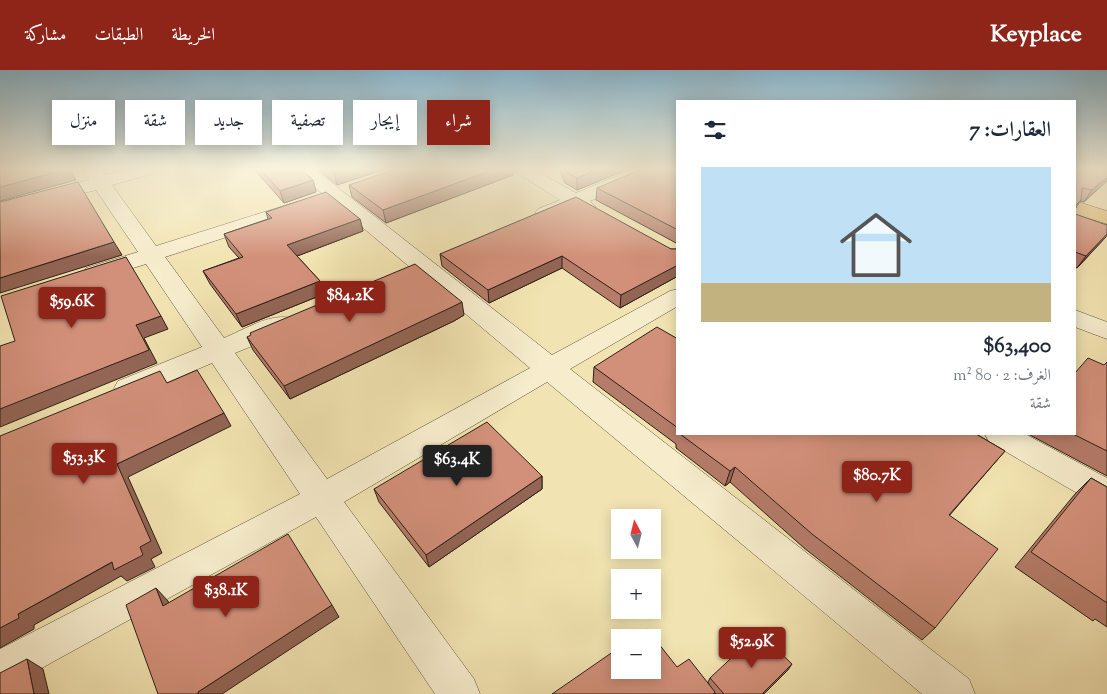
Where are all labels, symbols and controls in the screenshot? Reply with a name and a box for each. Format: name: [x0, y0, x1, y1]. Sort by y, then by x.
text: Keyplace: [990, 18, 1082, 52]
text: مشاركة: [25, 23, 66, 49]
text: الطبقات: [94, 23, 143, 49]
text: الخريطة: [171, 23, 215, 49]
chip: منزل: [52, 100, 115, 145]
chip: شقة: [125, 100, 185, 145]
chip: جديد: [195, 100, 262, 145]
chip: تصفية: [272, 100, 343, 145]
chip: إيجار: [353, 100, 417, 145]
chip: شراء: [427, 100, 490, 145]
icon: filters: [701, 116, 729, 144]
text: العقارات: 7: [969, 116, 1051, 146]
icon: home: [831, 200, 921, 290]
pin: $84.2K: [309, 280, 391, 323]
text: $84.2K: [326, 285, 374, 308]
pin: $59.6K: [31, 286, 113, 329]
text: $59.6K: [49, 291, 95, 314]
text: $63,400: [983, 332, 1051, 362]
text: الغرف: 2 · 80 m²: [953, 365, 1051, 388]
text: شقة: [1030, 393, 1051, 416]
pin: $53.3K: [43, 442, 125, 485]
pin: $63.4K: [416, 444, 498, 487]
text: $53.3K: [63, 447, 105, 470]
text: $63.4K: [434, 449, 480, 472]
pin: $80.7K: [836, 460, 918, 503]
text: $80.7K: [853, 465, 901, 488]
north arrow: [611, 509, 661, 559]
map controls: [611, 509, 661, 679]
button: +: [611, 569, 661, 619]
pin: $38.1K: [185, 576, 267, 618]
text: $38.1K: [204, 580, 248, 603]
pin: $52.9K: [711, 626, 793, 669]
button: −: [611, 629, 661, 679]
text: $52.9K: [730, 631, 774, 654]

